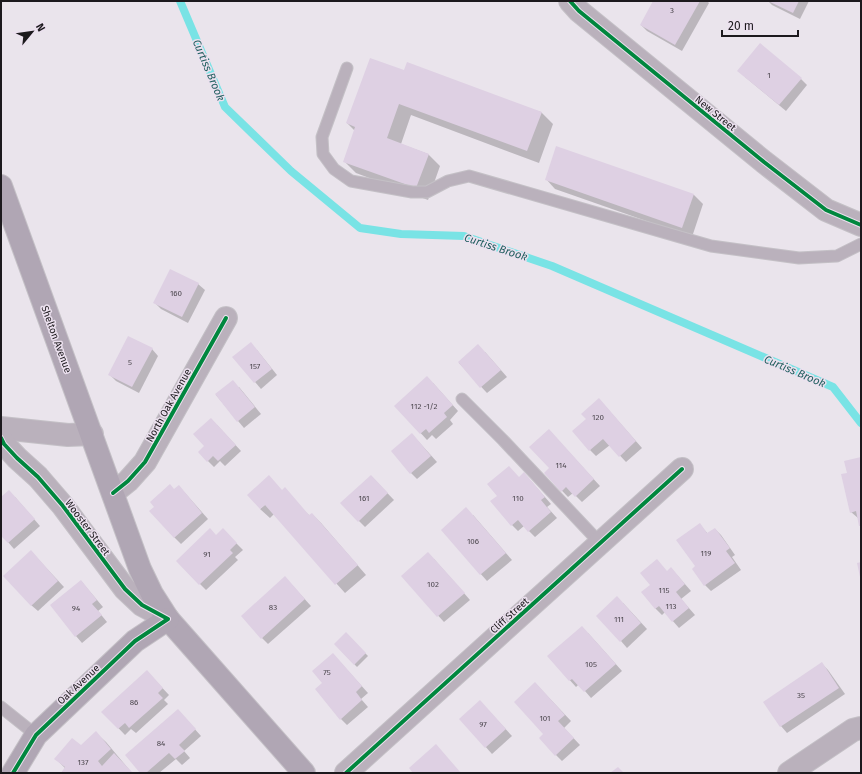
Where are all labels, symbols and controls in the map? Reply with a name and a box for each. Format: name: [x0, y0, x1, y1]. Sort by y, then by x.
house number: 3: [670, 6, 674, 15]
north arrow: [12, 12, 52, 52]
scale bar: [722, 12, 798, 38]
text: 20 m: [728, 19, 754, 33]
text: N: [33, 21, 48, 34]
water label: Curtiss Brook: [190, 38, 227, 103]
house number: 1: [767, 71, 771, 80]
street label: New Street: [692, 94, 739, 134]
water label: Curtiss Brook: [463, 231, 529, 264]
house number: 160: [170, 289, 183, 298]
street label: Shelton Avenue: [38, 304, 74, 375]
water label: Curtiss Brook: [762, 353, 827, 390]
house number: 5: [128, 358, 132, 367]
house number: 157: [250, 362, 261, 371]
street label: North Oak Avenue: [144, 367, 194, 444]
house number: 112 -1/2: [411, 402, 437, 411]
house number: 120: [592, 413, 604, 422]
house number: 114: [555, 461, 567, 470]
house number: 161: [359, 494, 369, 503]
house number: 110: [512, 494, 524, 503]
street label: Wooster Street: [62, 497, 112, 558]
house number: 106: [467, 537, 479, 546]
house number: 119: [700, 549, 712, 558]
house number: 91: [203, 550, 211, 559]
house number: 102: [427, 580, 439, 589]
house number: 115: [659, 586, 669, 595]
street label: Cliff Street: [488, 595, 532, 636]
house number: 113: [666, 602, 676, 611]
house number: 83: [269, 603, 277, 612]
house number: 94: [72, 604, 81, 613]
house number: 111: [614, 615, 624, 624]
house number: 105: [585, 660, 597, 669]
street label: Oak Avenue: [55, 662, 102, 707]
house number: 75: [323, 668, 331, 677]
house number: 35: [797, 691, 805, 700]
house number: 86: [130, 698, 138, 707]
house number: 101: [539, 714, 551, 723]
house number: 97: [479, 720, 487, 729]
house number: 84: [157, 739, 166, 748]
house number: 137: [78, 758, 89, 767]

